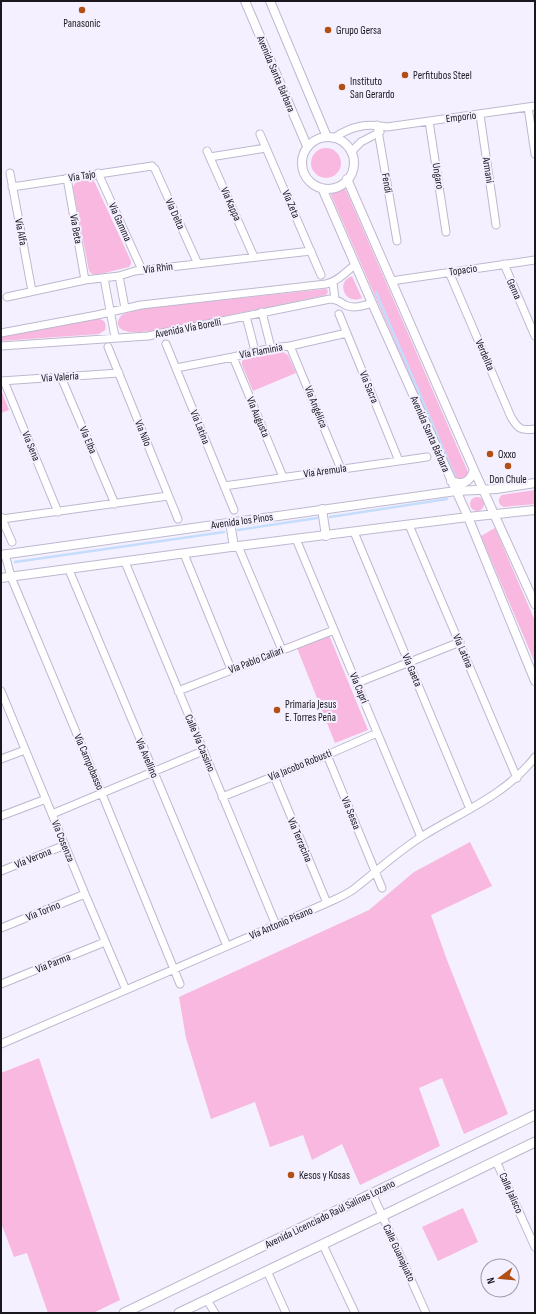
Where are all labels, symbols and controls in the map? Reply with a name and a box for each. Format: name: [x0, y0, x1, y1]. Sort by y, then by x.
marker: Panasonic: [77, 5, 87, 15]
place label: Panasonic: [63, 17, 101, 30]
place label: Grupo Gersa: [336, 24, 381, 37]
marker: Grupo Gersa: [323, 25, 333, 35]
street label: Avenida Santa Bárbara: [254, 33, 298, 114]
place label: Perfitubos Steel: [413, 69, 472, 82]
marker: Perfitubos Steel: [400, 70, 410, 80]
place label: Instituto San Gerardo: [350, 75, 395, 101]
marker: Instituto San Gerardo: [337, 82, 347, 92]
street label: Emporio: [445, 109, 477, 125]
street label: Armani: [479, 155, 496, 184]
street label: Ungaro: [430, 162, 447, 190]
street label: Vía Tajo: [67, 167, 97, 185]
street label: Fendi: [379, 172, 395, 194]
street label: Vía Kappa: [218, 185, 244, 223]
street label: Vía Zeta: [279, 188, 303, 220]
street label: Vía Delta: [162, 197, 188, 231]
street label: Vía Gamma: [106, 201, 134, 243]
street label: Vía Beta: [67, 213, 85, 245]
street label: Vía Alfa: [12, 217, 30, 247]
street label: Vía Rhin: [143, 260, 174, 276]
street label: Topacio: [448, 262, 478, 278]
street label: Gema: [504, 277, 524, 301]
street label: Avenida Vía Borelli: [153, 315, 222, 341]
street label: Verdelita: [473, 337, 497, 373]
street label: Vía Flaminia: [238, 340, 284, 362]
street label: Vía Valeria: [41, 369, 79, 385]
street label: Via Sacra: [357, 369, 381, 405]
street label: Vía Angélica: [302, 384, 330, 430]
street label: Avenida Santa Bárbara: [407, 393, 453, 474]
street label: Vía Augusta: [244, 395, 272, 439]
street label: Vía Latina: [187, 408, 213, 446]
street label: Vía Nilo: [132, 418, 154, 448]
street label: Vía Elba: [76, 424, 100, 456]
street label: Vía Sena: [19, 429, 43, 463]
place label: Oxxo: [498, 448, 516, 461]
marker: Oxxo: [485, 449, 495, 459]
marker: Don Chule: [503, 461, 513, 471]
street label: Vía Aremula: [303, 462, 347, 480]
place label: Don Chule: [489, 473, 527, 486]
street label: Avenida los Pinos: [209, 510, 274, 532]
street label: Vía Latina: [450, 632, 476, 670]
street label: Vía Pablo Caliari: [227, 644, 285, 676]
street label: Vía Gaeta: [399, 652, 425, 688]
street label: Vía Capri: [347, 671, 371, 705]
place label: Primaria Jesus E. Torres Peña: [285, 698, 337, 724]
marker: Primaria Jesus E. Torres Peña: [272, 705, 282, 715]
street label: Calle Vía Cassino: [182, 712, 218, 774]
street label: Vía Campobasso: [71, 732, 107, 792]
street label: Vía Avellino: [133, 736, 161, 780]
street label: Vía Jacobo Robusti: [266, 746, 334, 784]
street label: Vía Sessa: [339, 795, 363, 831]
street label: Vía Terracina: [285, 816, 315, 864]
street label: Vía Cosenza: [49, 818, 77, 864]
street label: Vía Verona: [13, 845, 53, 871]
street label: Vía Torino: [24, 898, 62, 924]
street label: Vía Antonio Pisano: [247, 904, 315, 942]
street label: Vía Parma: [34, 950, 72, 976]
place label: Kesos y Kosas: [299, 1169, 350, 1182]
marker: Kesos y Kosas: [286, 1170, 296, 1180]
street label: Calle Jalisco: [496, 1171, 526, 1216]
street label: Avenida Licenciado Raúl Salinas Lozano: [262, 1177, 398, 1252]
street label: Calle Guanajuato: [380, 1222, 418, 1284]
north arrow: [480, 1258, 520, 1298]
text: N: [484, 1276, 498, 1285]

